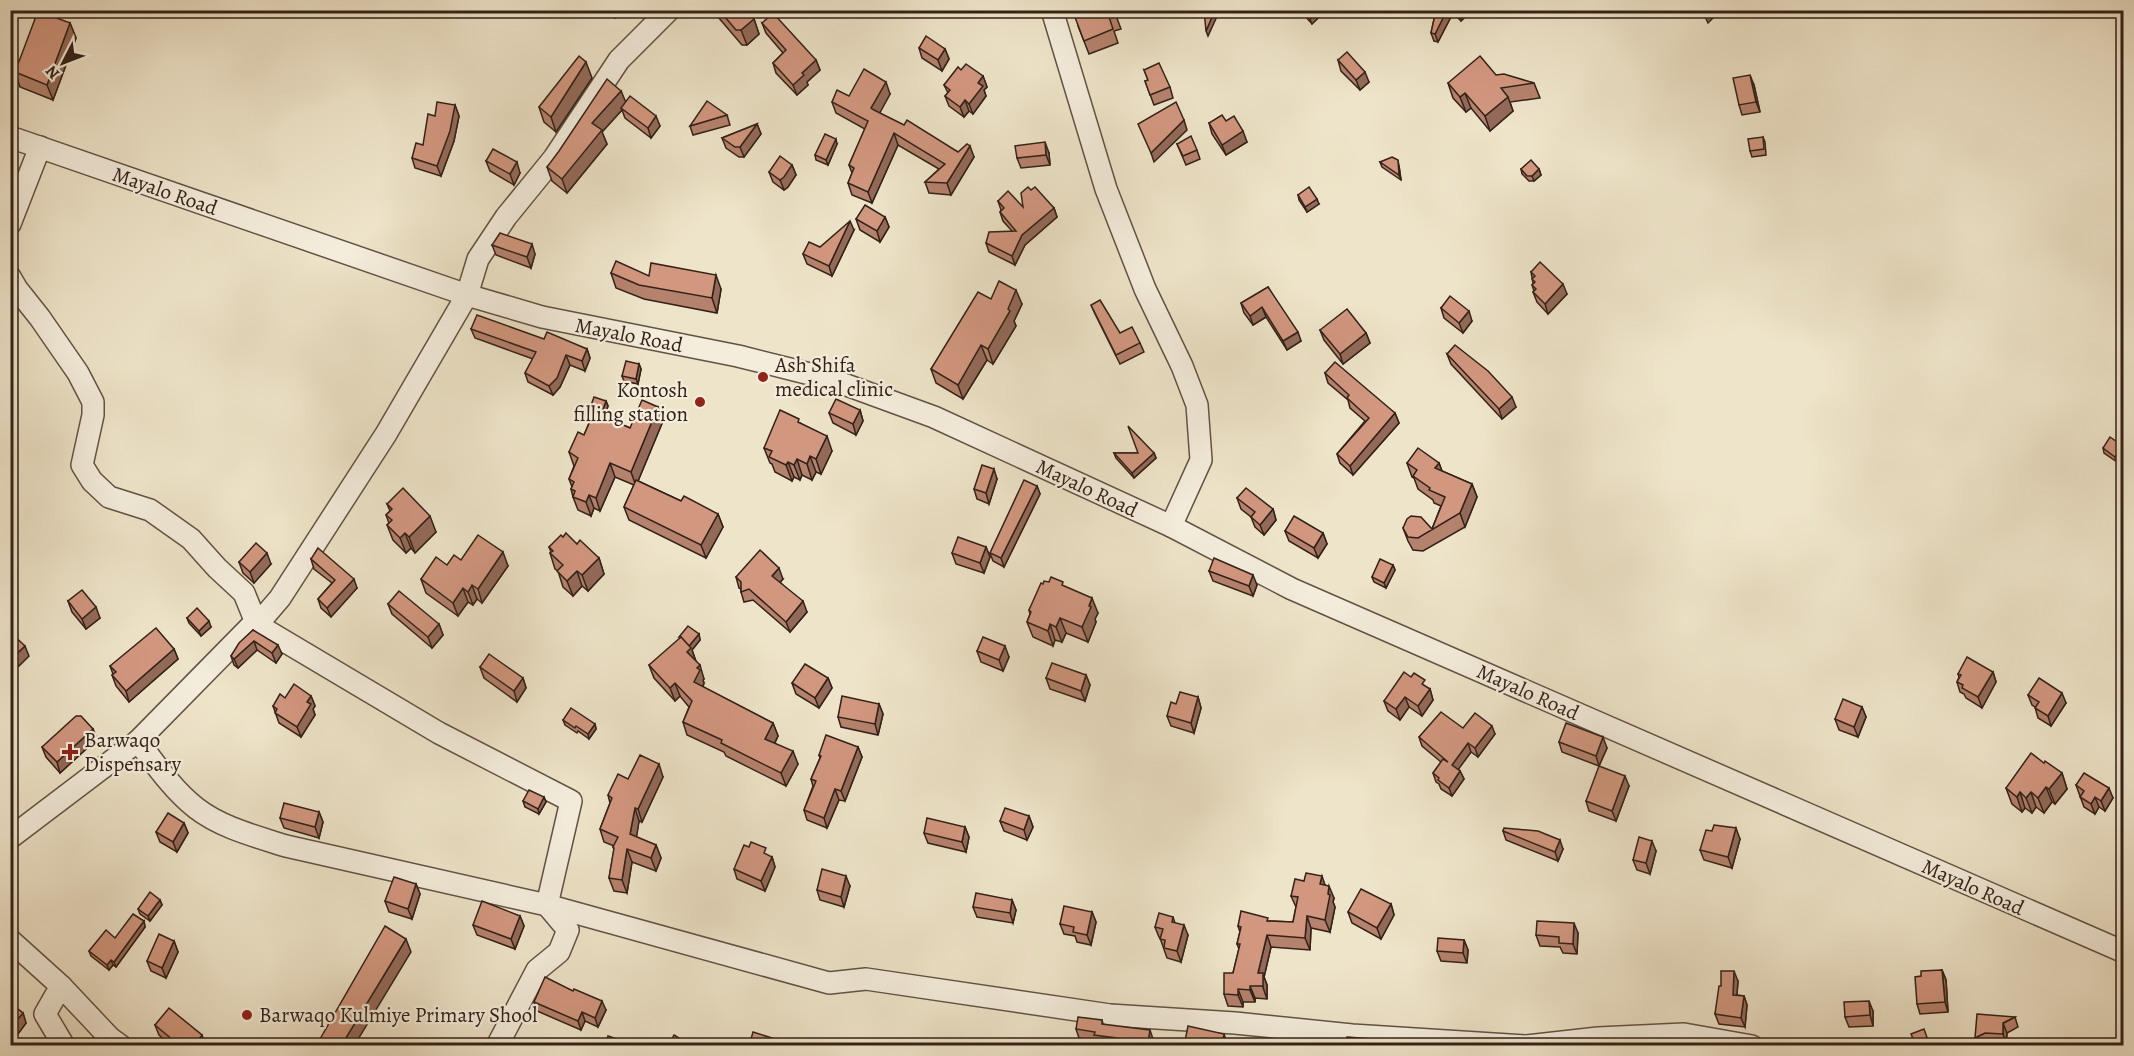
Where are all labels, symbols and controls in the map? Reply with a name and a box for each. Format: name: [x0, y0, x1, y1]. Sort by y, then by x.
north arrow: [33, 33, 93, 93]
text: N: [40, 60, 65, 84]
street label: Mayalo Road: [109, 160, 222, 222]
street label: Mayalo Road: [573, 311, 686, 359]
place label: Ash Shifa medical clinic: [774, 351, 893, 403]
marker: Ash Shifa medical clinic: [756, 370, 770, 384]
place label: Kontosh filling station: [573, 376, 688, 428]
marker: Kontosh filling station: [693, 395, 707, 409]
street label: Mayalo Road: [1032, 452, 1143, 524]
street label: Mayalo Road: [1472, 657, 1584, 727]
place label: Barwaqo Dispensary: [84, 726, 182, 778]
marker: Barwaqo Dispensary: [61, 743, 79, 761]
street label: Mayalo Road: [1917, 852, 2029, 922]
place label: Barwaqo Kulmiye Primary Shool: [259, 1001, 537, 1029]
marker: Barwaqo Kulmiye Primary Shool: [240, 1008, 254, 1022]

